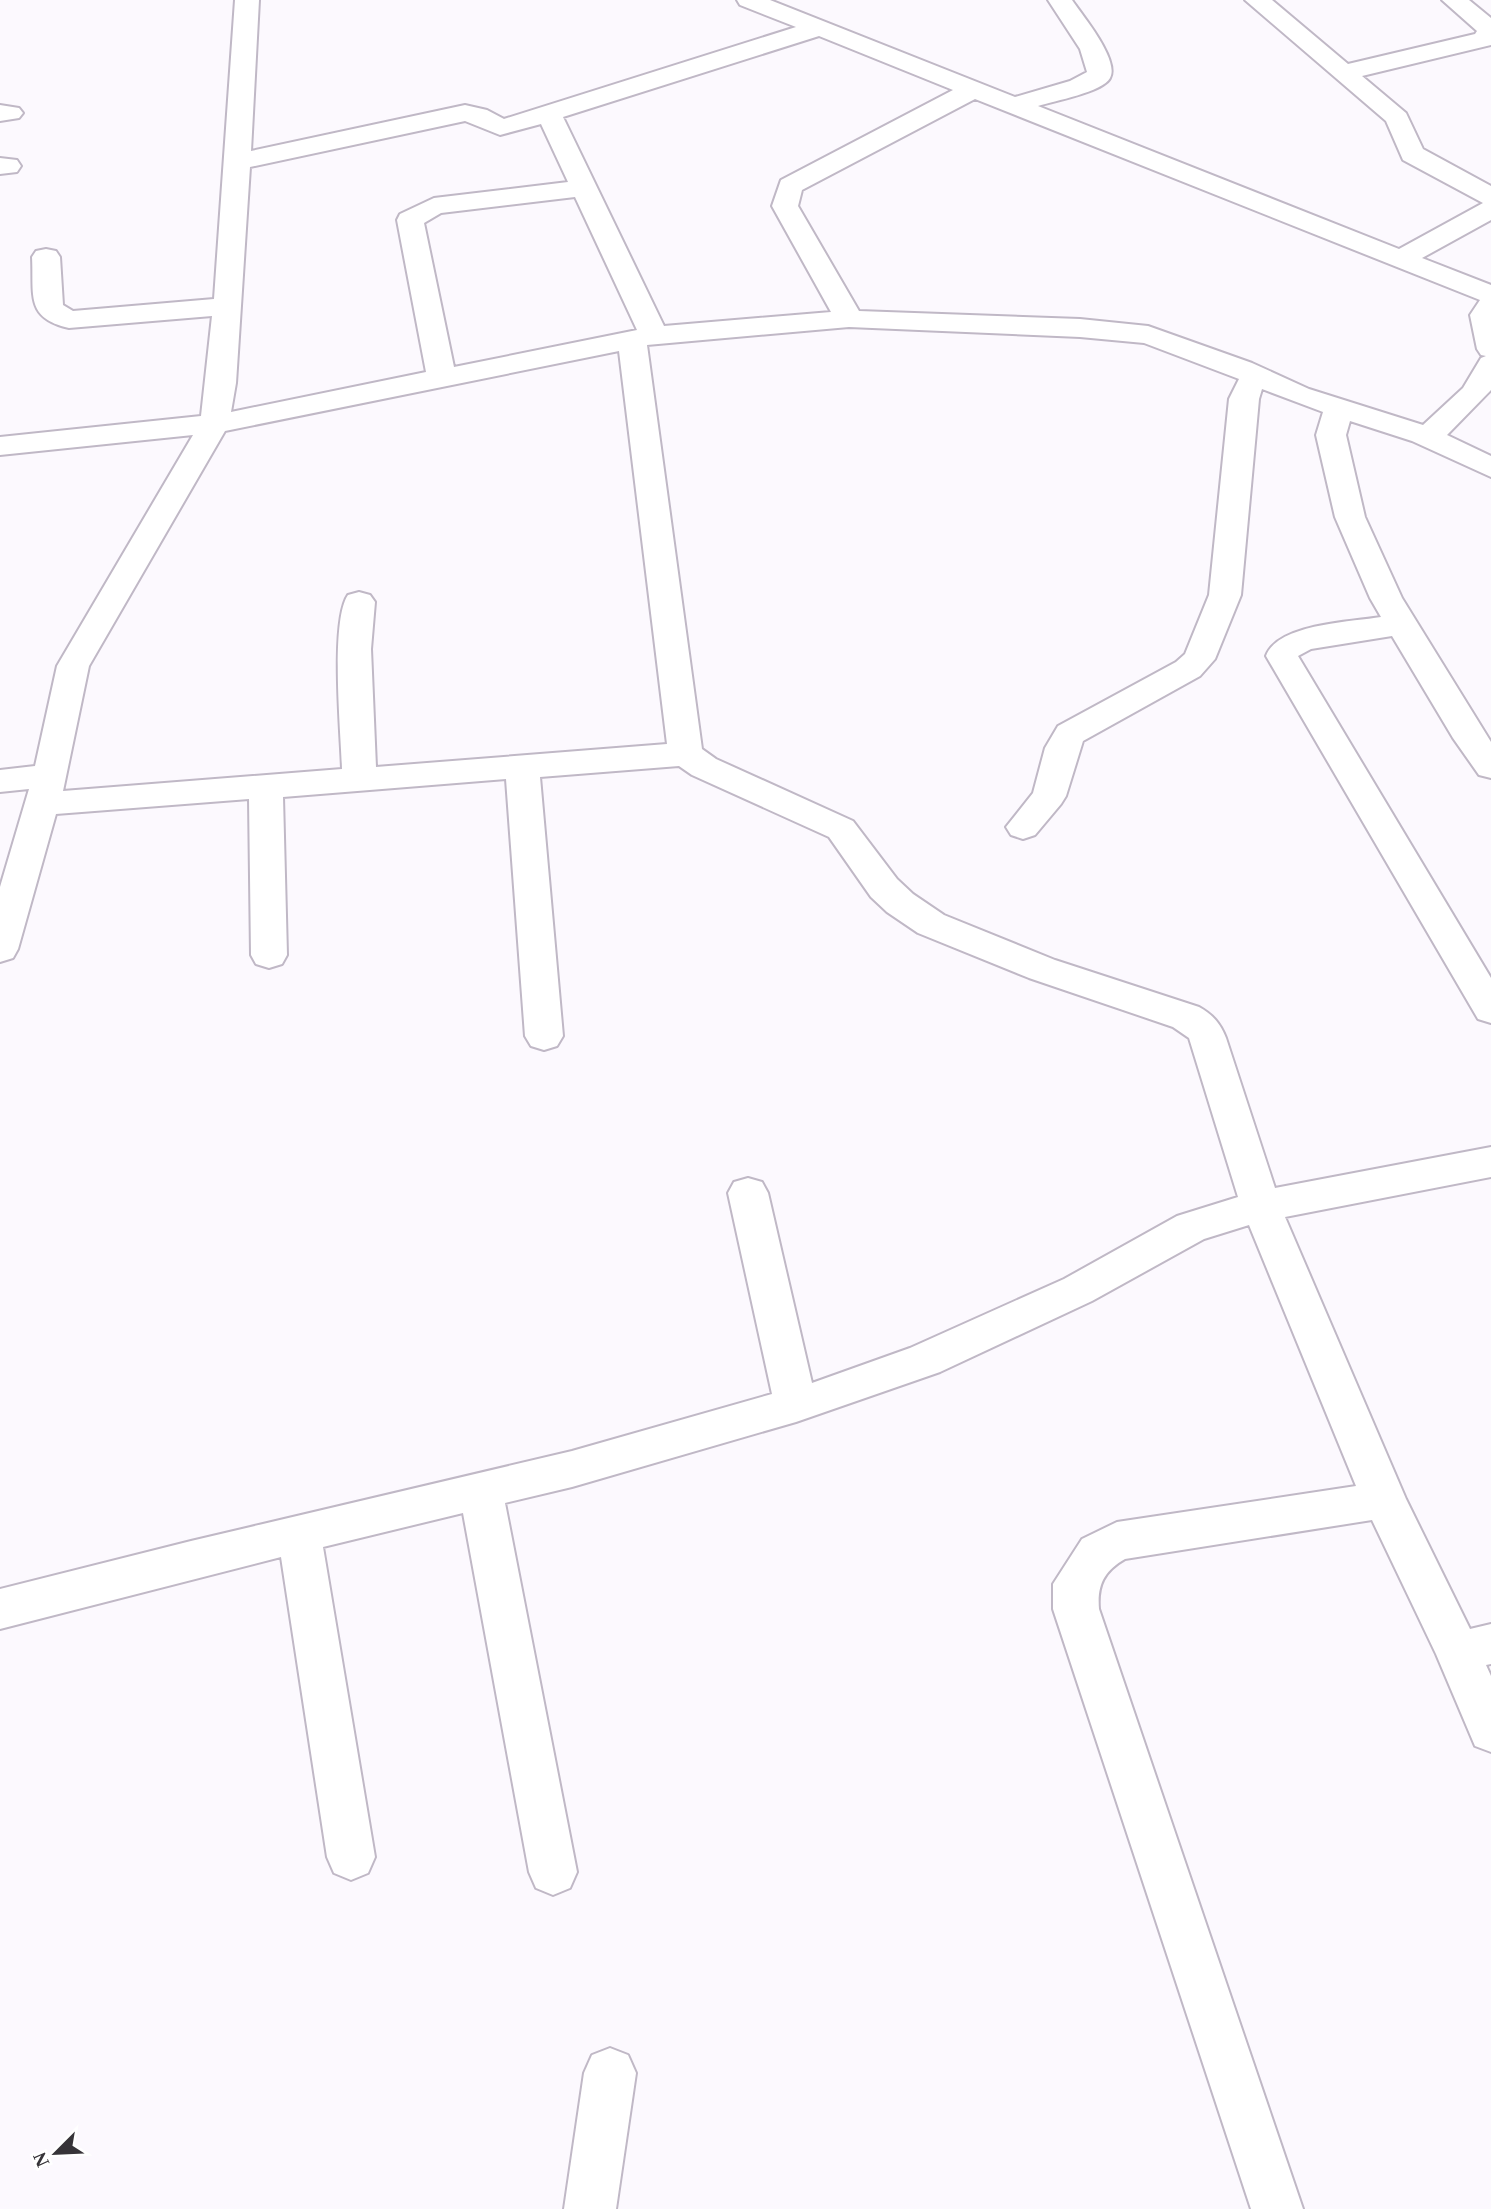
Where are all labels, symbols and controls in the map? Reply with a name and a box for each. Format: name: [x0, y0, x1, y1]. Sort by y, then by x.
north arrow: [21, 2118, 91, 2188]
text: N: [28, 2149, 53, 2170]

